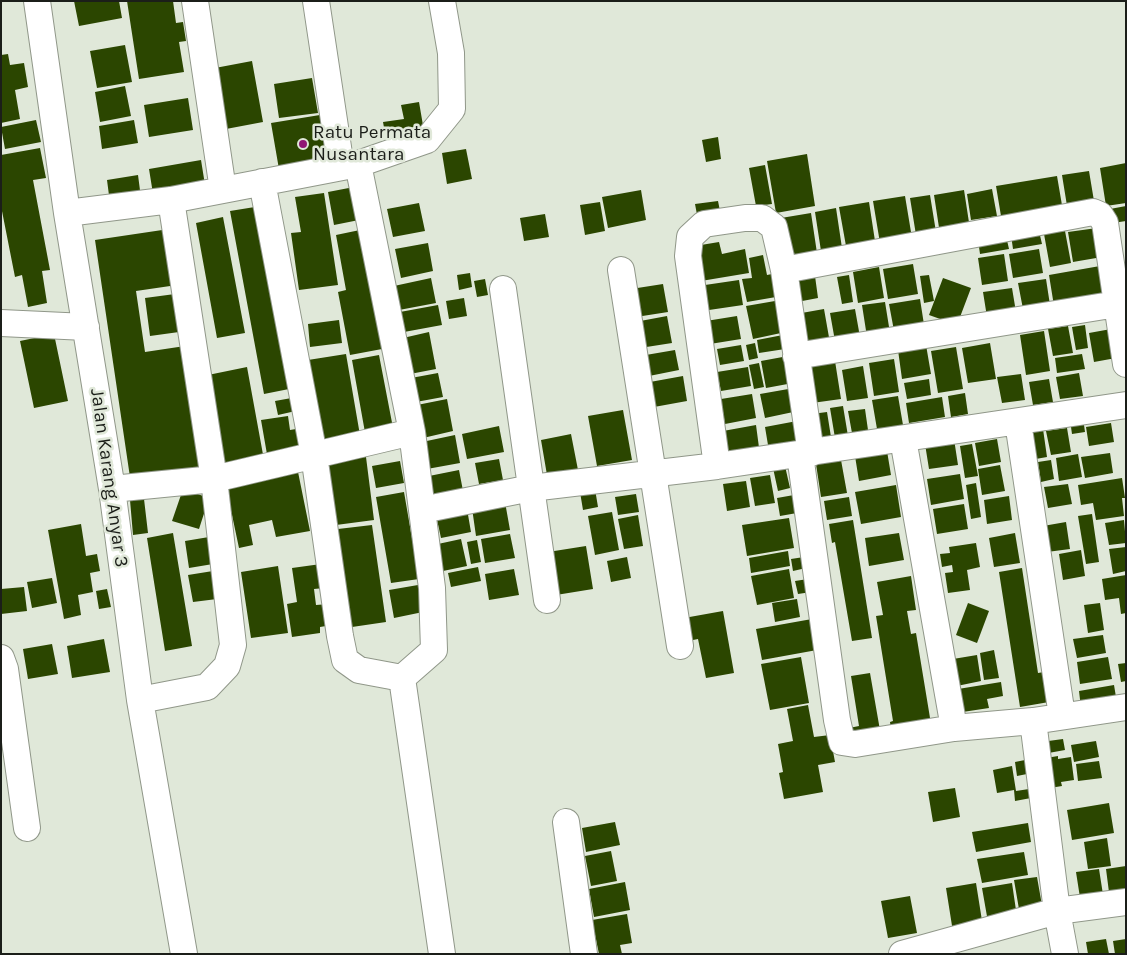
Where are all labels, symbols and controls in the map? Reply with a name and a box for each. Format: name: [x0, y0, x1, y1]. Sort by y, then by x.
place label: Ratu Permata Nusantara: [313, 122, 431, 166]
marker: Ratu Permata Nusantara: [297, 138, 309, 150]
street label: Jalan Karang Anyar 3: [85, 387, 133, 569]

